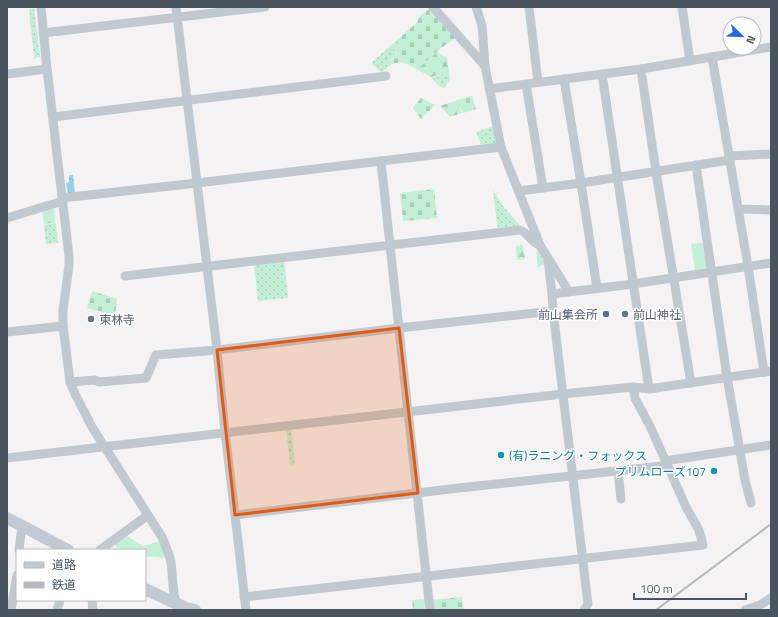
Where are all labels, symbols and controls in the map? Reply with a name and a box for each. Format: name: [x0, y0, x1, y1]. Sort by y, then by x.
north arrow: [722, 16, 762, 56]
text: N: [742, 33, 760, 47]
place label: 前山集会所: [538, 305, 598, 324]
place label: 前山神社: [633, 305, 681, 324]
marker: 前山集会所: [601, 309, 611, 319]
marker: 前山神社: [620, 309, 630, 319]
place label: 東林寺: [99, 310, 135, 329]
marker: 東林寺: [86, 314, 96, 324]
place label: (有)ラニング・フォックス: [509, 446, 647, 465]
marker: (有)ラニング・フォックス: [496, 450, 506, 460]
place label: プリムローズ107: [614, 462, 706, 481]
marker: プリムローズ107: [709, 466, 719, 476]
legend: [16, 549, 146, 601]
text: 道路: [52, 555, 76, 574]
text: 鉄道: [52, 575, 76, 594]
scale bar: [634, 575, 746, 601]
text: 100 m: [640, 579, 673, 598]

